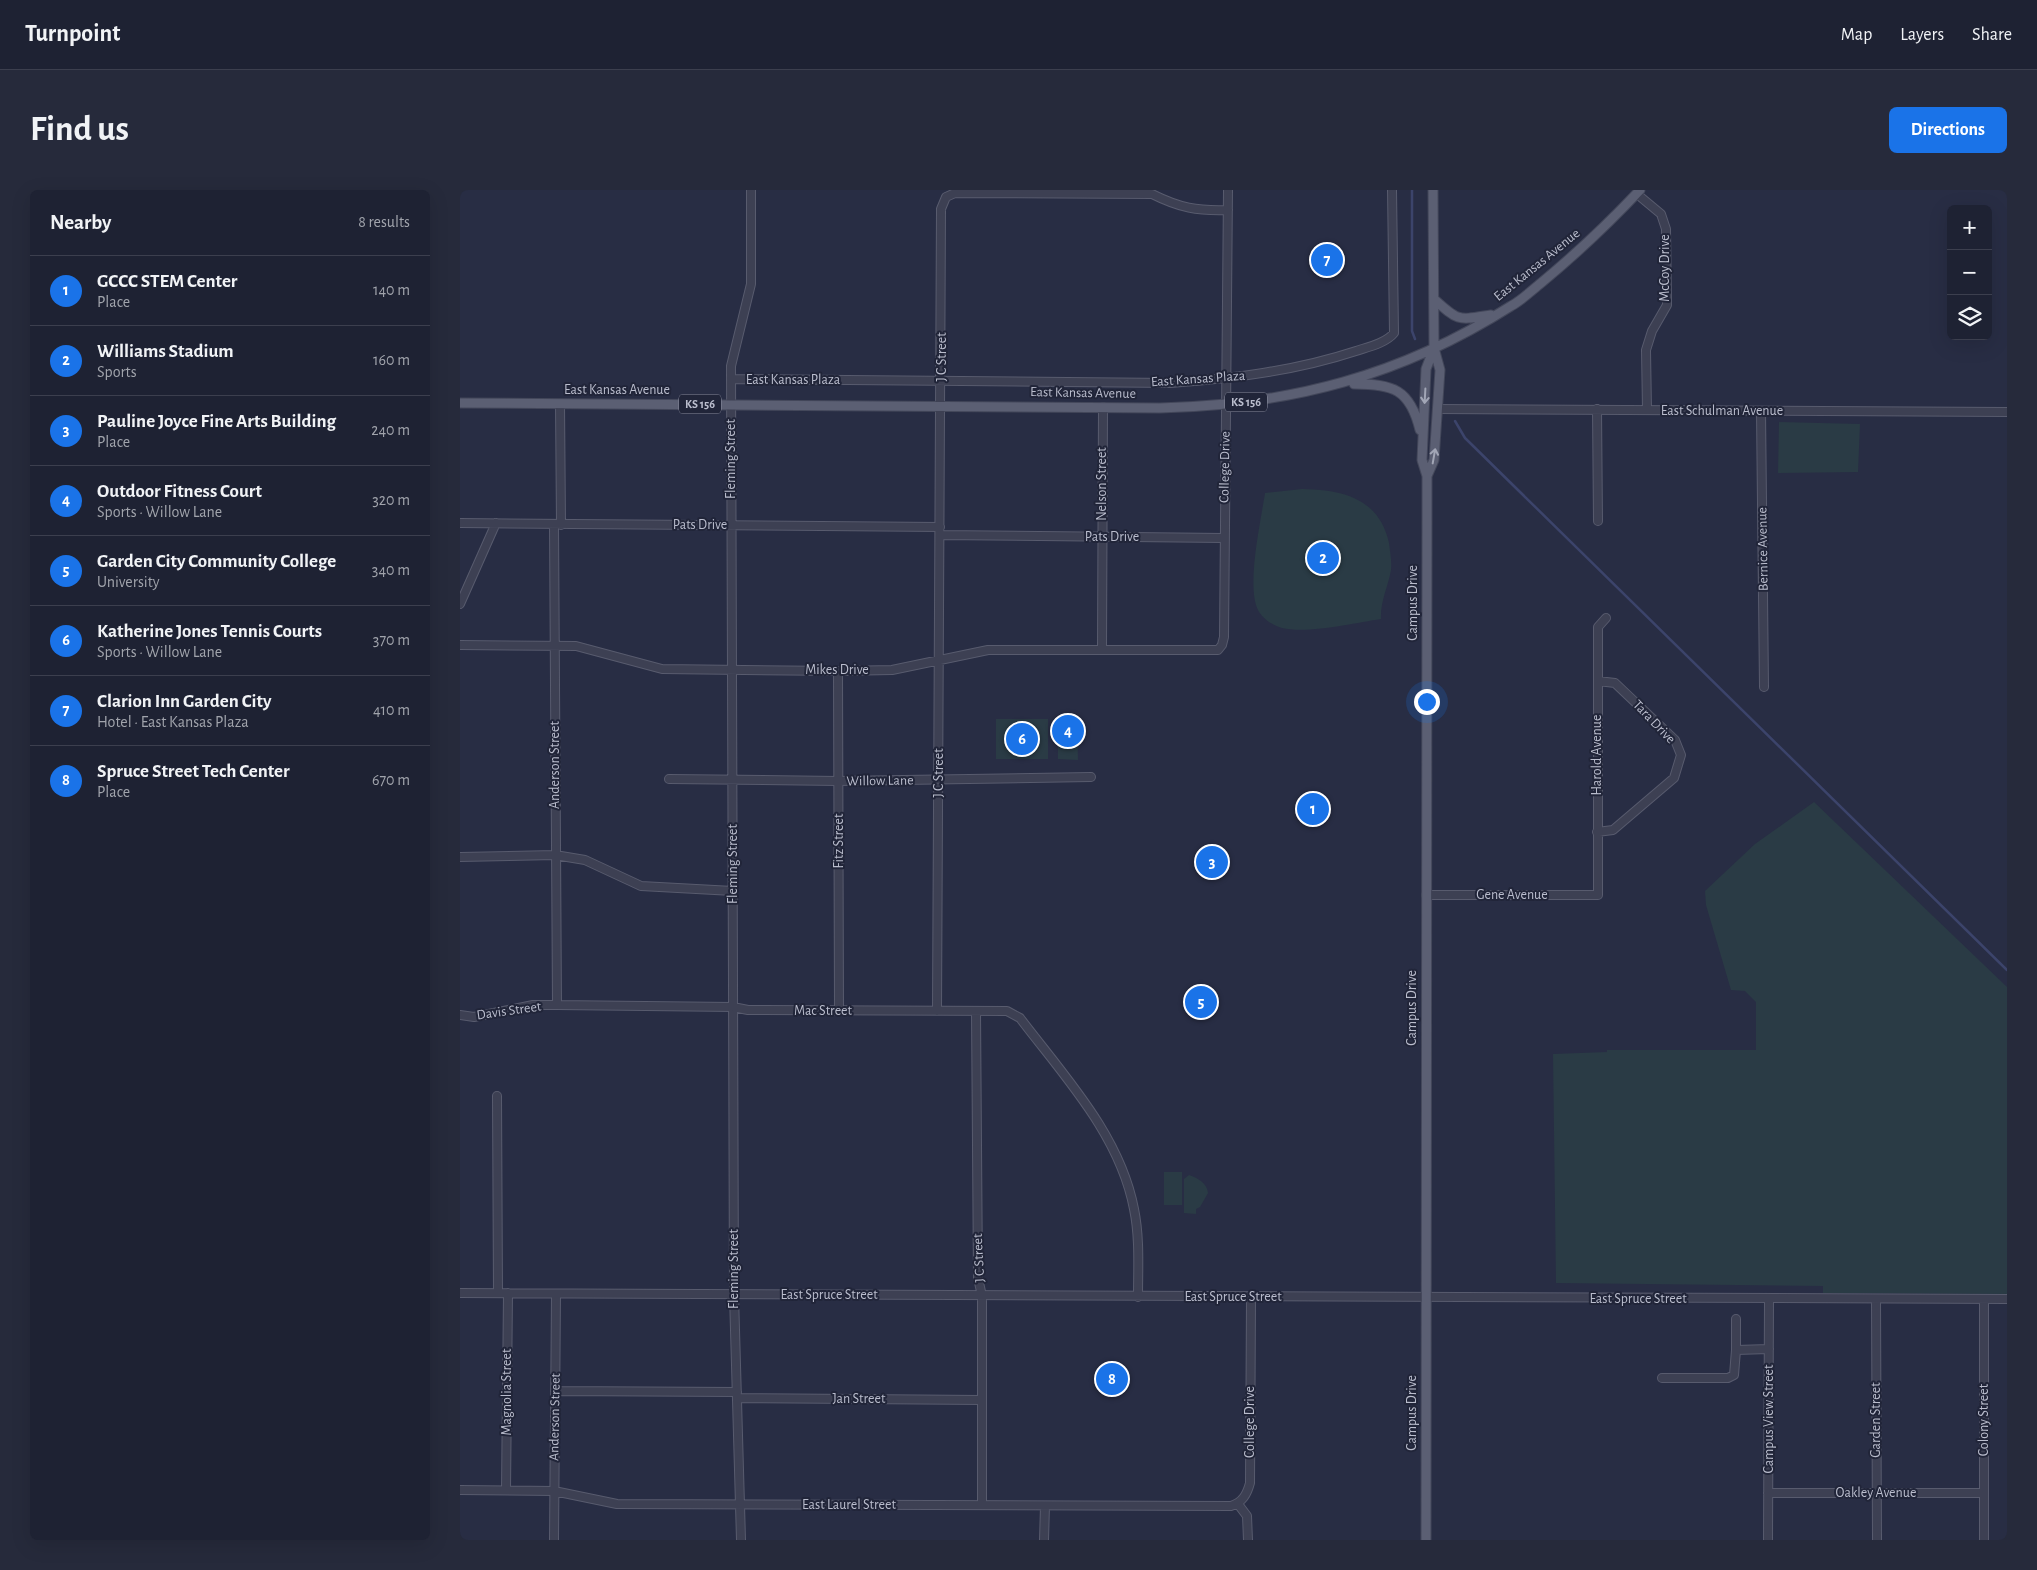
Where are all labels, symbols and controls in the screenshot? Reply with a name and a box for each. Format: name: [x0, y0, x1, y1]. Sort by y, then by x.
text: Turnpoint: [25, 22, 120, 46]
text: Map: [1841, 26, 1872, 44]
text: Layers: [1900, 26, 1944, 44]
text: Share: [1972, 26, 2012, 44]
button: Directions: [1889, 107, 2007, 153]
text: Find us: [30, 112, 129, 147]
map controls: [1947, 205, 1992, 340]
button: +: [1947, 205, 1992, 250]
text: Nearby: [50, 212, 111, 233]
text: 8 results: [358, 214, 410, 230]
street label: East Kansas Avenue: [1491, 226, 1583, 304]
street label: McCoy Drive: [1658, 234, 1672, 302]
pin: 7: [1311, 241, 1343, 279]
button: −: [1947, 250, 1992, 295]
text: GCCC STEM Center: [97, 272, 238, 291]
text: 1: [63, 282, 69, 298]
text: 140 m: [373, 282, 410, 298]
text: Place: [97, 294, 130, 310]
button: layers: [1947, 295, 1992, 340]
street label: J C Street: [935, 332, 949, 382]
text: Williams Stadium: [97, 342, 234, 361]
text: 2: [62, 352, 70, 368]
text: 160 m: [373, 352, 410, 368]
text: Sports: [97, 364, 137, 380]
street label: East Kansas Plaza: [1150, 369, 1246, 389]
street label: East Kansas Plaza: [746, 373, 841, 387]
street label: East Kansas Avenue: [564, 383, 670, 397]
street label: East Kansas Avenue: [1030, 385, 1136, 401]
one-way arrow: [1420, 387, 1429, 403]
road number: KS 156: [1225, 392, 1267, 412]
road number: KS 156: [679, 394, 721, 413]
street label: East Schulman Avenue: [1661, 404, 1783, 418]
text: Pauline Joyce Fine Arts Building: [97, 412, 336, 431]
street label: Fleming Street: [724, 419, 738, 499]
text: 3: [63, 422, 69, 438]
text: 240 m: [371, 422, 410, 438]
street label: College Drive: [1217, 431, 1233, 503]
text: Place: [97, 434, 130, 450]
street label: Nelson Street: [1095, 447, 1109, 521]
one-way arrow: [1429, 449, 1439, 465]
text: Outdoor Fitness Court: [97, 482, 262, 501]
text: 4: [62, 492, 70, 508]
text: 320 m: [372, 492, 410, 508]
text: Sports · Willow Lane: [97, 504, 222, 520]
street label: Bernice Avenue: [1755, 507, 1771, 591]
street label: Pats Drive: [673, 518, 727, 532]
street label: Pats Drive: [1085, 530, 1139, 544]
pin: 2: [1307, 539, 1339, 577]
text: Garden City Community College: [97, 552, 336, 571]
text: 5: [63, 562, 69, 578]
text: 340 m: [372, 562, 410, 578]
street label: Campus Drive: [1406, 565, 1420, 641]
text: University: [97, 574, 160, 590]
text: Katherine Jones Tennis Courts: [97, 622, 322, 641]
text: 6: [62, 632, 70, 648]
text: 370 m: [373, 632, 410, 648]
text: Sports · Willow Lane: [97, 644, 222, 660]
street label: Mikes Drive: [805, 663, 869, 677]
your location: [1414, 689, 1440, 715]
text: Clarion Inn Garden City: [97, 692, 271, 711]
street label: Tara Drive: [1630, 698, 1678, 746]
text: 7: [63, 702, 69, 718]
text: 410 m: [373, 702, 410, 718]
pin: 4: [1052, 712, 1084, 750]
text: Hotel · East Kansas Plaza: [97, 714, 249, 730]
street label: Harold Avenue: [1590, 715, 1604, 795]
pin: 6: [1006, 720, 1038, 758]
street label: Anderson Street: [548, 721, 562, 809]
street label: J C Street: [932, 748, 946, 798]
text: Spruce Street Tech Center: [97, 762, 290, 781]
text: 8: [62, 772, 70, 788]
text: 670 m: [372, 772, 410, 788]
street label: Willow Lane: [846, 773, 914, 789]
text: Place: [97, 784, 130, 800]
pin: 1: [1297, 790, 1329, 828]
street label: Fitz Street: [832, 813, 846, 868]
street label: Fleming Street: [726, 824, 740, 904]
pin: 3: [1196, 843, 1228, 881]
street label: Gene Avenue: [1476, 888, 1548, 902]
street label: Campus Drive: [1405, 970, 1419, 1046]
pin: 5: [1185, 983, 1217, 1021]
street label: Davis Street: [476, 999, 543, 1022]
street label: Mac Street: [794, 1004, 853, 1018]
street label: Fleming Street: [727, 1229, 741, 1309]
street label: J C Street: [971, 1233, 987, 1283]
street label: East Spruce Street: [780, 1288, 878, 1302]
street label: East Spruce Street: [1184, 1290, 1282, 1304]
street label: East Spruce Street: [1589, 1292, 1687, 1306]
street label: Magnolia Street: [500, 1348, 514, 1435]
pin: 8: [1096, 1360, 1128, 1398]
street label: Campus View Street: [1762, 1364, 1776, 1474]
street label: Anderson Street: [547, 1372, 563, 1461]
street label: Campus Drive: [1405, 1375, 1419, 1451]
street label: Garden Street: [1869, 1382, 1883, 1458]
street label: Colony Street: [1977, 1383, 1991, 1456]
street label: College Drive: [1243, 1386, 1257, 1458]
street label: Jan Street: [833, 1392, 886, 1406]
street label: Oakley Avenue: [1836, 1486, 1916, 1500]
street label: East Laurel Street: [802, 1498, 896, 1512]

